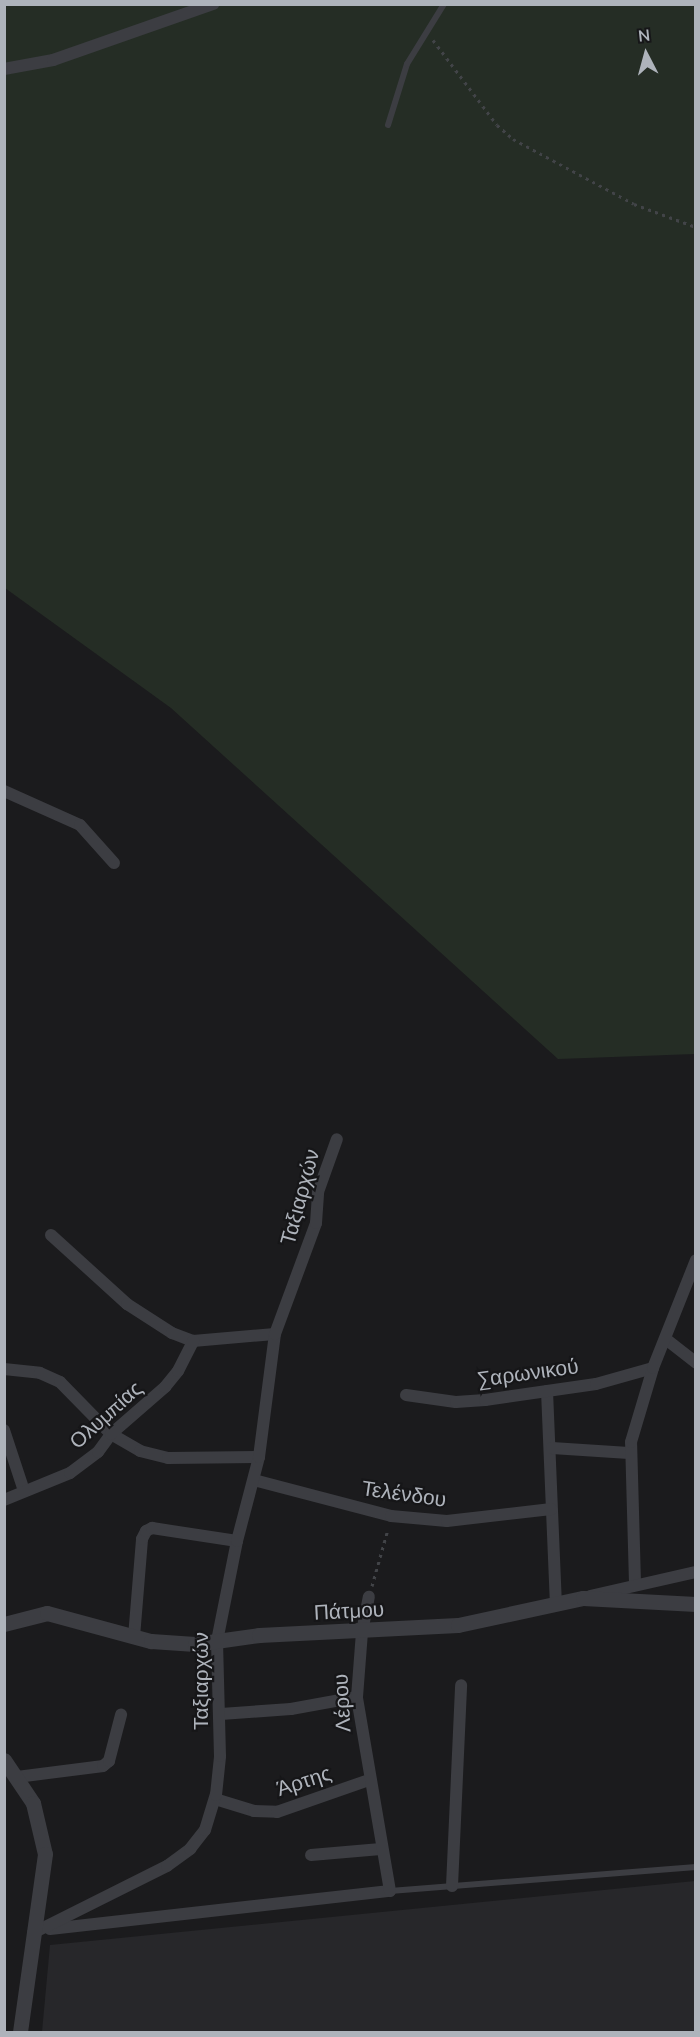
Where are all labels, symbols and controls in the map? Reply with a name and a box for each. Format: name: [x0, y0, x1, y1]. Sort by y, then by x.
north arrow: [616, 24, 676, 84]
text: N: [637, 25, 651, 48]
street label: Ταξιαρχών: [275, 1146, 325, 1248]
street label: Σαρωνικού: [476, 1353, 580, 1393]
street label: Ολυμπίας: [65, 1376, 147, 1454]
street label: Τελένδου: [360, 1476, 448, 1512]
street label: Πάτμου: [313, 1597, 385, 1625]
street label: Ταξιαρχών: [188, 1632, 214, 1730]
street label: Λέρου: [328, 1673, 356, 1733]
street label: Άρτης: [274, 1760, 334, 1802]

